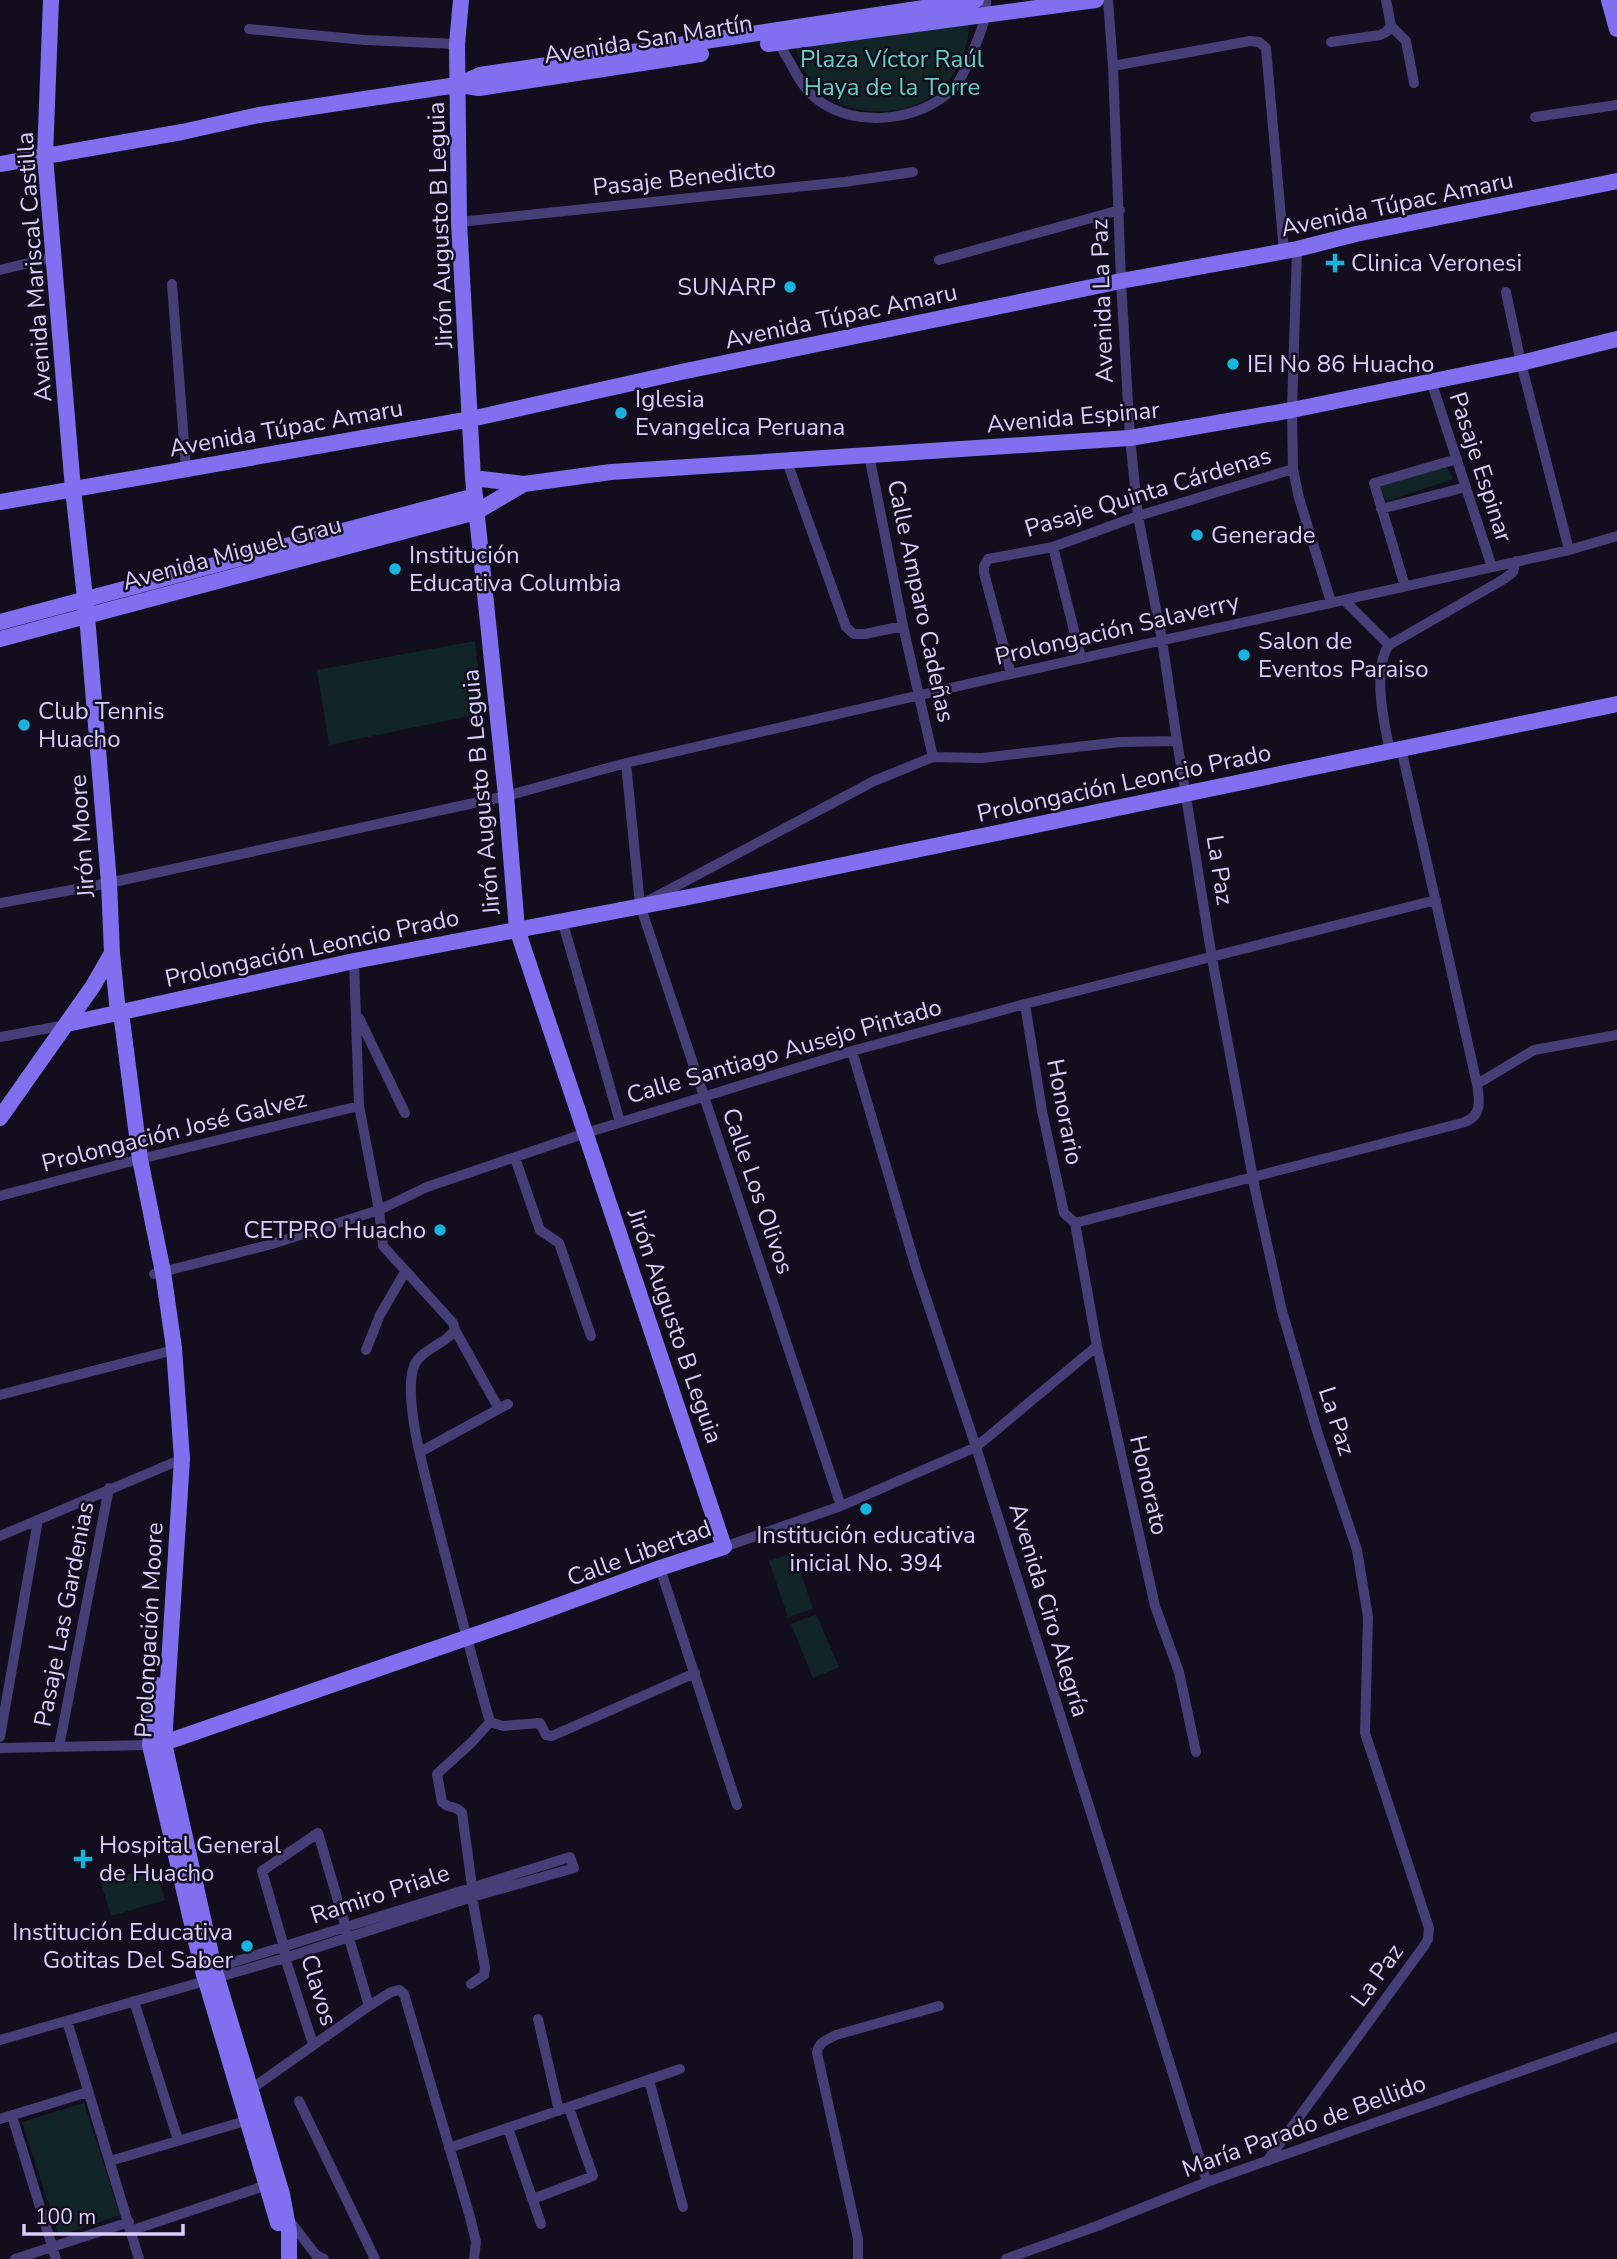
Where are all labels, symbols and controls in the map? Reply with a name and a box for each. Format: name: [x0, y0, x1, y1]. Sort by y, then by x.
street label: Avenida San Martín: [541, 7, 755, 71]
park label: Plaza Víctor Raúl Haya de la Torre: [800, 43, 984, 103]
street label: Jirón Augusto B Leguia: [420, 101, 460, 350]
street label: Avenida Mariscal Castilla: [9, 131, 59, 403]
street label: Pasaje Benedicto: [591, 152, 777, 204]
street label: Avenida Túpac Amaru: [1278, 164, 1516, 244]
street label: Avenida La Paz: [1083, 218, 1121, 384]
place label: Clinica Veronesi: [1351, 247, 1522, 279]
marker: Clinica Veronesi: [1325, 253, 1345, 273]
place label: SUNARP: [677, 271, 776, 303]
street label: Avenida Túpac Amaru: [722, 276, 960, 356]
marker: SUNARP: [782, 279, 798, 295]
place label: IEI No 86 Huacho: [1247, 348, 1434, 380]
marker: IEI No 86 Huacho: [1225, 356, 1241, 372]
place label: Iglesia Evangelica Peruana: [635, 383, 845, 443]
street label: Pasaje Espinar: [1442, 388, 1520, 547]
street label: Avenida Túpac Amaru: [167, 392, 405, 464]
street label: Avenida Espinar: [985, 393, 1161, 441]
marker: Iglesia Evangelica Peruana: [613, 405, 629, 421]
street label: Pasaje Quinta Cárdenas: [1021, 439, 1275, 545]
street label: Calle Amparo Cadeñas: [880, 477, 962, 725]
street label: Avenida Miguel Grau: [119, 508, 345, 598]
place label: Generade: [1211, 519, 1316, 551]
marker: Generade: [1189, 527, 1205, 543]
place label: Institución Educativa Columbia: [409, 539, 621, 599]
marker: Institución Educativa Columbia: [387, 561, 403, 577]
street label: Prolongación Salaverry: [992, 585, 1243, 673]
place label: Salon de Eventos Paraiso: [1258, 625, 1429, 685]
marker: Salon de Eventos Paraiso: [1236, 647, 1252, 663]
street label: Jirón Augusto B Leguia: [454, 668, 508, 917]
place label: Club Tennis Huacho: [38, 695, 165, 755]
marker: Club Tennis Huacho: [16, 717, 32, 733]
street label: Prolongación Leoncio Prado: [974, 736, 1274, 830]
street label: Jirón Moore: [62, 773, 102, 900]
street label: La Paz: [1199, 833, 1241, 907]
street label: Prolongación Leoncio Prado: [162, 901, 462, 995]
street label: Calle Santiago Ausejo Pintado: [623, 991, 945, 1111]
street label: Honorario: [1039, 1056, 1091, 1168]
street label: Prolongación José Galvez: [38, 1083, 310, 1179]
street label: Calle Los Olivos: [715, 1104, 801, 1278]
street label: Jirón Augusto B Leguia: [619, 1203, 730, 1448]
place label: CETPRO Huacho: [243, 1214, 426, 1246]
marker: CETPRO Huacho: [432, 1222, 448, 1238]
street label: La Paz: [1311, 1383, 1363, 1459]
street label: Honorato: [1122, 1432, 1176, 1538]
street label: Pasaje Las Gardenias: [26, 1499, 102, 1729]
street label: Avenida Ciro Alegría: [1001, 1499, 1097, 1721]
marker: Institución educativa inicial No. 394: [858, 1501, 874, 1517]
street label: Calle Libertad: [562, 1512, 716, 1594]
place label: Institución educativa inicial No. 394: [756, 1519, 976, 1579]
street label: Prolongación Moore: [127, 1521, 171, 1739]
place label: Hospital General de Huacho: [99, 1829, 281, 1889]
marker: Hospital General de Huacho: [73, 1849, 93, 1869]
street label: Ramiro Priale: [306, 1856, 454, 1932]
place label: Institución Educativa Gotitas Del Saber: [12, 1916, 233, 1976]
street label: La Paz: [1343, 1937, 1411, 2013]
marker: Institución Educativa Gotitas Del Saber: [239, 1938, 255, 1954]
street label: Clavos: [293, 1950, 345, 2030]
street label: María Parado de Bellido: [1178, 2067, 1430, 2185]
scale bar: [24, 2192, 184, 2236]
text: 100 m: [35, 2203, 96, 2231]

